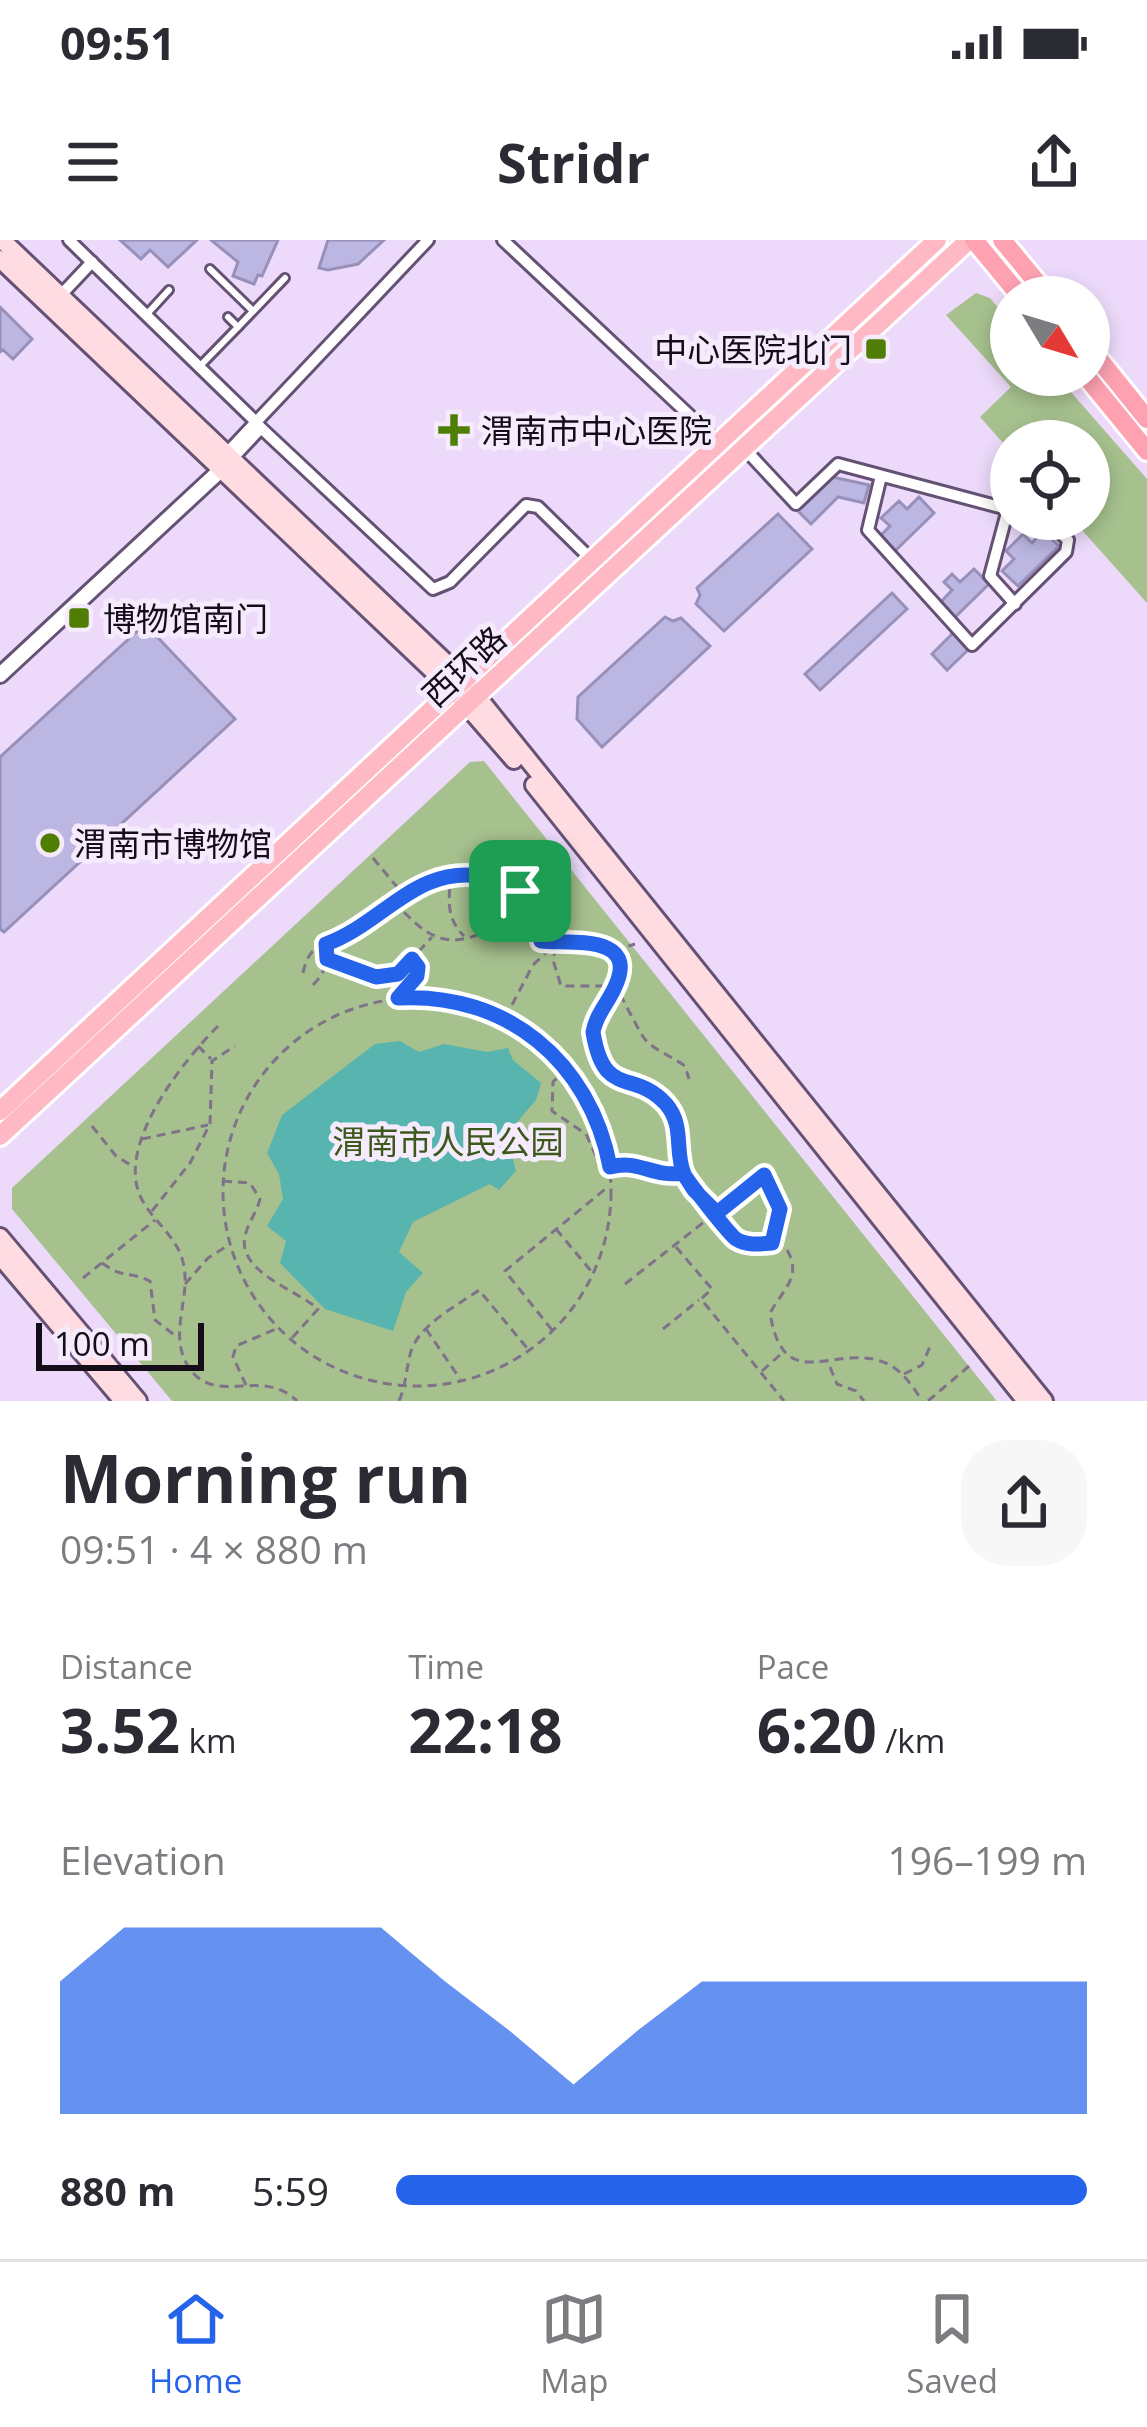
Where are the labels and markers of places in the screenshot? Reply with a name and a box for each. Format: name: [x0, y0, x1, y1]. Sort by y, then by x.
place label: 中心医院北门: [654, 327, 852, 372]
marker: 中心医院北门: [863, 336, 889, 362]
place label: 渭南市中心医院: [481, 408, 712, 453]
marker: 渭南市中心医院: [438, 414, 470, 446]
place label: 博物馆南门: [103, 596, 268, 641]
marker: 博物馆南门: [66, 605, 92, 631]
place label: 渭南市博物馆: [74, 821, 272, 866]
marker: 渭南市博物馆: [37, 830, 63, 856]
pin: [469, 840, 571, 942]

